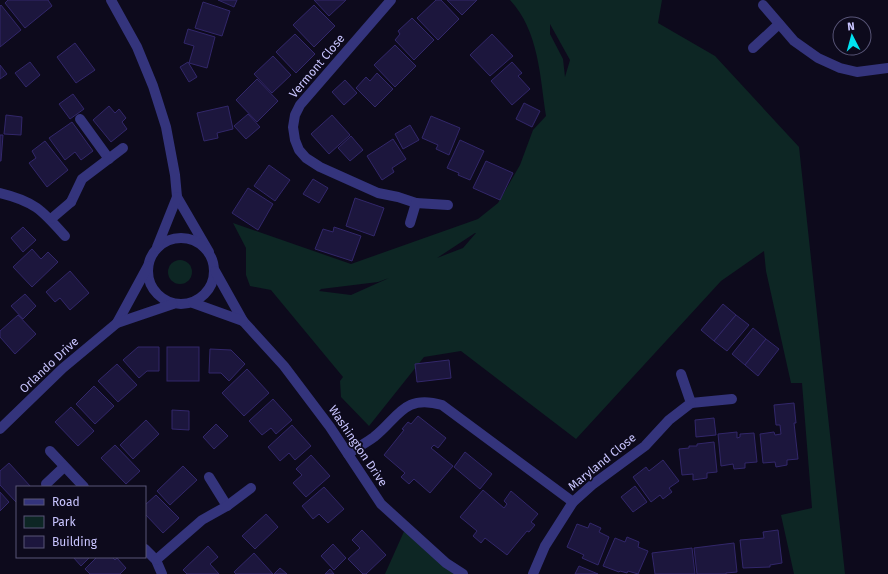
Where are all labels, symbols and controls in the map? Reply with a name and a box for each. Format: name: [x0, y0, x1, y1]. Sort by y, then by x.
north arrow: [832, 16, 872, 56]
text: N: [847, 20, 855, 33]
street label: Vermont Close: [286, 31, 348, 101]
street label: Orlando Drive: [17, 334, 81, 396]
street label: Washington Drive: [326, 403, 390, 489]
street label: Maryland Close: [565, 430, 639, 494]
legend: [16, 486, 146, 558]
text: Road: [52, 495, 80, 509]
text: Park: [52, 515, 76, 529]
text: Building: [52, 535, 98, 549]

